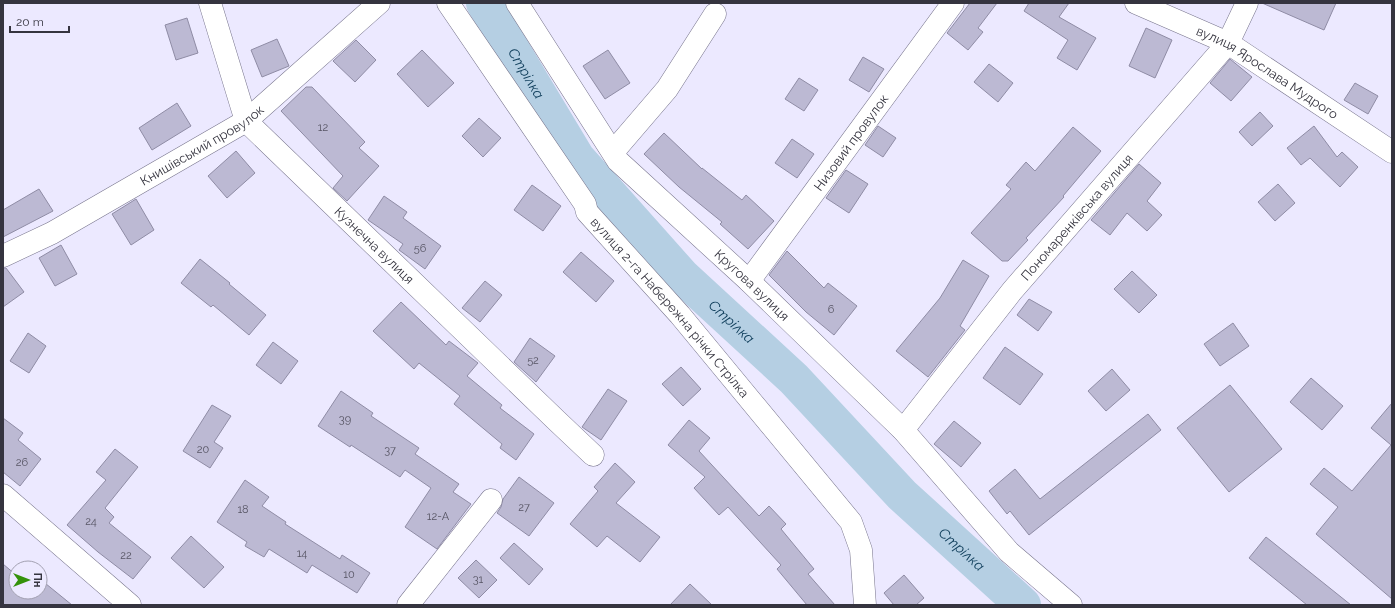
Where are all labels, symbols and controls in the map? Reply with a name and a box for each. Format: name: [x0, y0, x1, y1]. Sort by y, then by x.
scale bar: [10, 8, 69, 34]
text: 20 m: [16, 15, 44, 29]
street label: вулиця Ярослава Мудрого: [1194, 23, 1341, 122]
water label: Стрілка: [505, 45, 548, 102]
street label: Низовий провулок: [810, 91, 891, 194]
street label: Книшівський провулок: [137, 101, 267, 188]
house number: 12: [318, 121, 328, 134]
street label: Пономаренківська вулиця: [1018, 151, 1136, 283]
street label: Кузнечна вулиця: [332, 203, 417, 287]
street label: вулиця 2-га Набережна річки Стрілка: [588, 214, 752, 400]
house number: 56: [414, 242, 427, 255]
street label: Кругова вулиця: [712, 246, 793, 323]
water label: Стрілка: [706, 297, 758, 347]
house number: 6: [828, 303, 835, 316]
house number: 52: [527, 354, 539, 367]
house number: 39: [339, 413, 351, 426]
house number: 20: [197, 443, 209, 456]
house number: 37: [384, 444, 396, 457]
house number: 26: [16, 456, 29, 469]
house number: 27: [518, 501, 530, 514]
house number: 18: [237, 503, 249, 516]
house number: 12-А: [427, 510, 450, 523]
house number: 24: [85, 515, 97, 528]
water label: Стрілка: [935, 524, 988, 574]
house number: 14: [297, 547, 307, 560]
house number: 22: [120, 549, 132, 562]
north arrow: [8, 560, 48, 600]
house number: 10: [343, 568, 355, 581]
text: Пн: [31, 573, 44, 587]
house number: 31: [473, 573, 484, 586]

